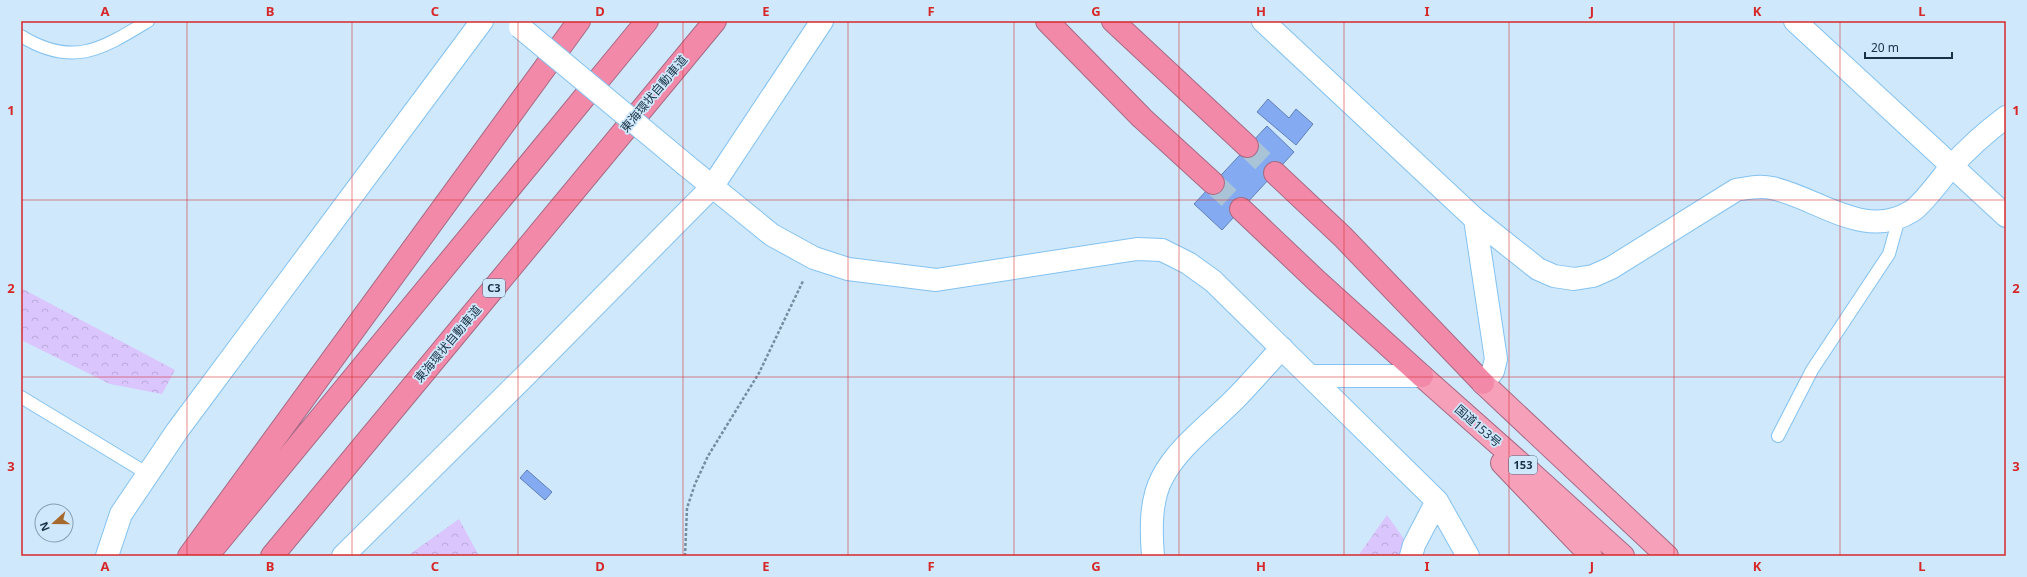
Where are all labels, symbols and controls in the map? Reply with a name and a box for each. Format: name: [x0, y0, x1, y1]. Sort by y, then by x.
text: A: [101, 2, 110, 20]
text: B: [266, 2, 274, 20]
text: C: [431, 2, 439, 20]
text: D: [595, 2, 605, 20]
text: E: [762, 2, 770, 20]
text: F: [927, 2, 935, 20]
text: G: [1091, 2, 1101, 20]
text: H: [1256, 2, 1266, 20]
text: I: [1424, 2, 1430, 20]
text: J: [1589, 2, 1594, 20]
text: K: [1753, 2, 1762, 20]
text: L: [1918, 2, 1926, 20]
scale bar: [1865, 34, 1952, 60]
text: 20 m: [1871, 39, 1899, 56]
street label: 東海環状自動車道: [616, 51, 691, 136]
text: 1: [7, 101, 15, 119]
text: 1: [2012, 101, 2020, 119]
text: 2: [7, 279, 15, 297]
road number: C3: [483, 279, 505, 297]
text: 2: [2012, 279, 2020, 297]
street label: 東海環状自動車道: [410, 301, 485, 386]
street label: 国道153号: [1451, 401, 1505, 451]
road number: 153: [1509, 456, 1537, 474]
text: 3: [7, 457, 15, 475]
text: 3: [2012, 457, 2020, 475]
north arrow: [34, 503, 74, 543]
text: N: [36, 520, 53, 534]
text: A: [101, 557, 110, 575]
text: B: [266, 557, 274, 575]
text: C: [431, 557, 439, 575]
text: D: [595, 557, 605, 575]
text: E: [762, 557, 770, 575]
text: F: [927, 557, 935, 575]
text: G: [1091, 557, 1101, 575]
text: H: [1256, 557, 1266, 575]
text: I: [1424, 557, 1430, 575]
text: J: [1589, 557, 1594, 575]
text: K: [1753, 557, 1762, 575]
text: L: [1918, 557, 1926, 575]

